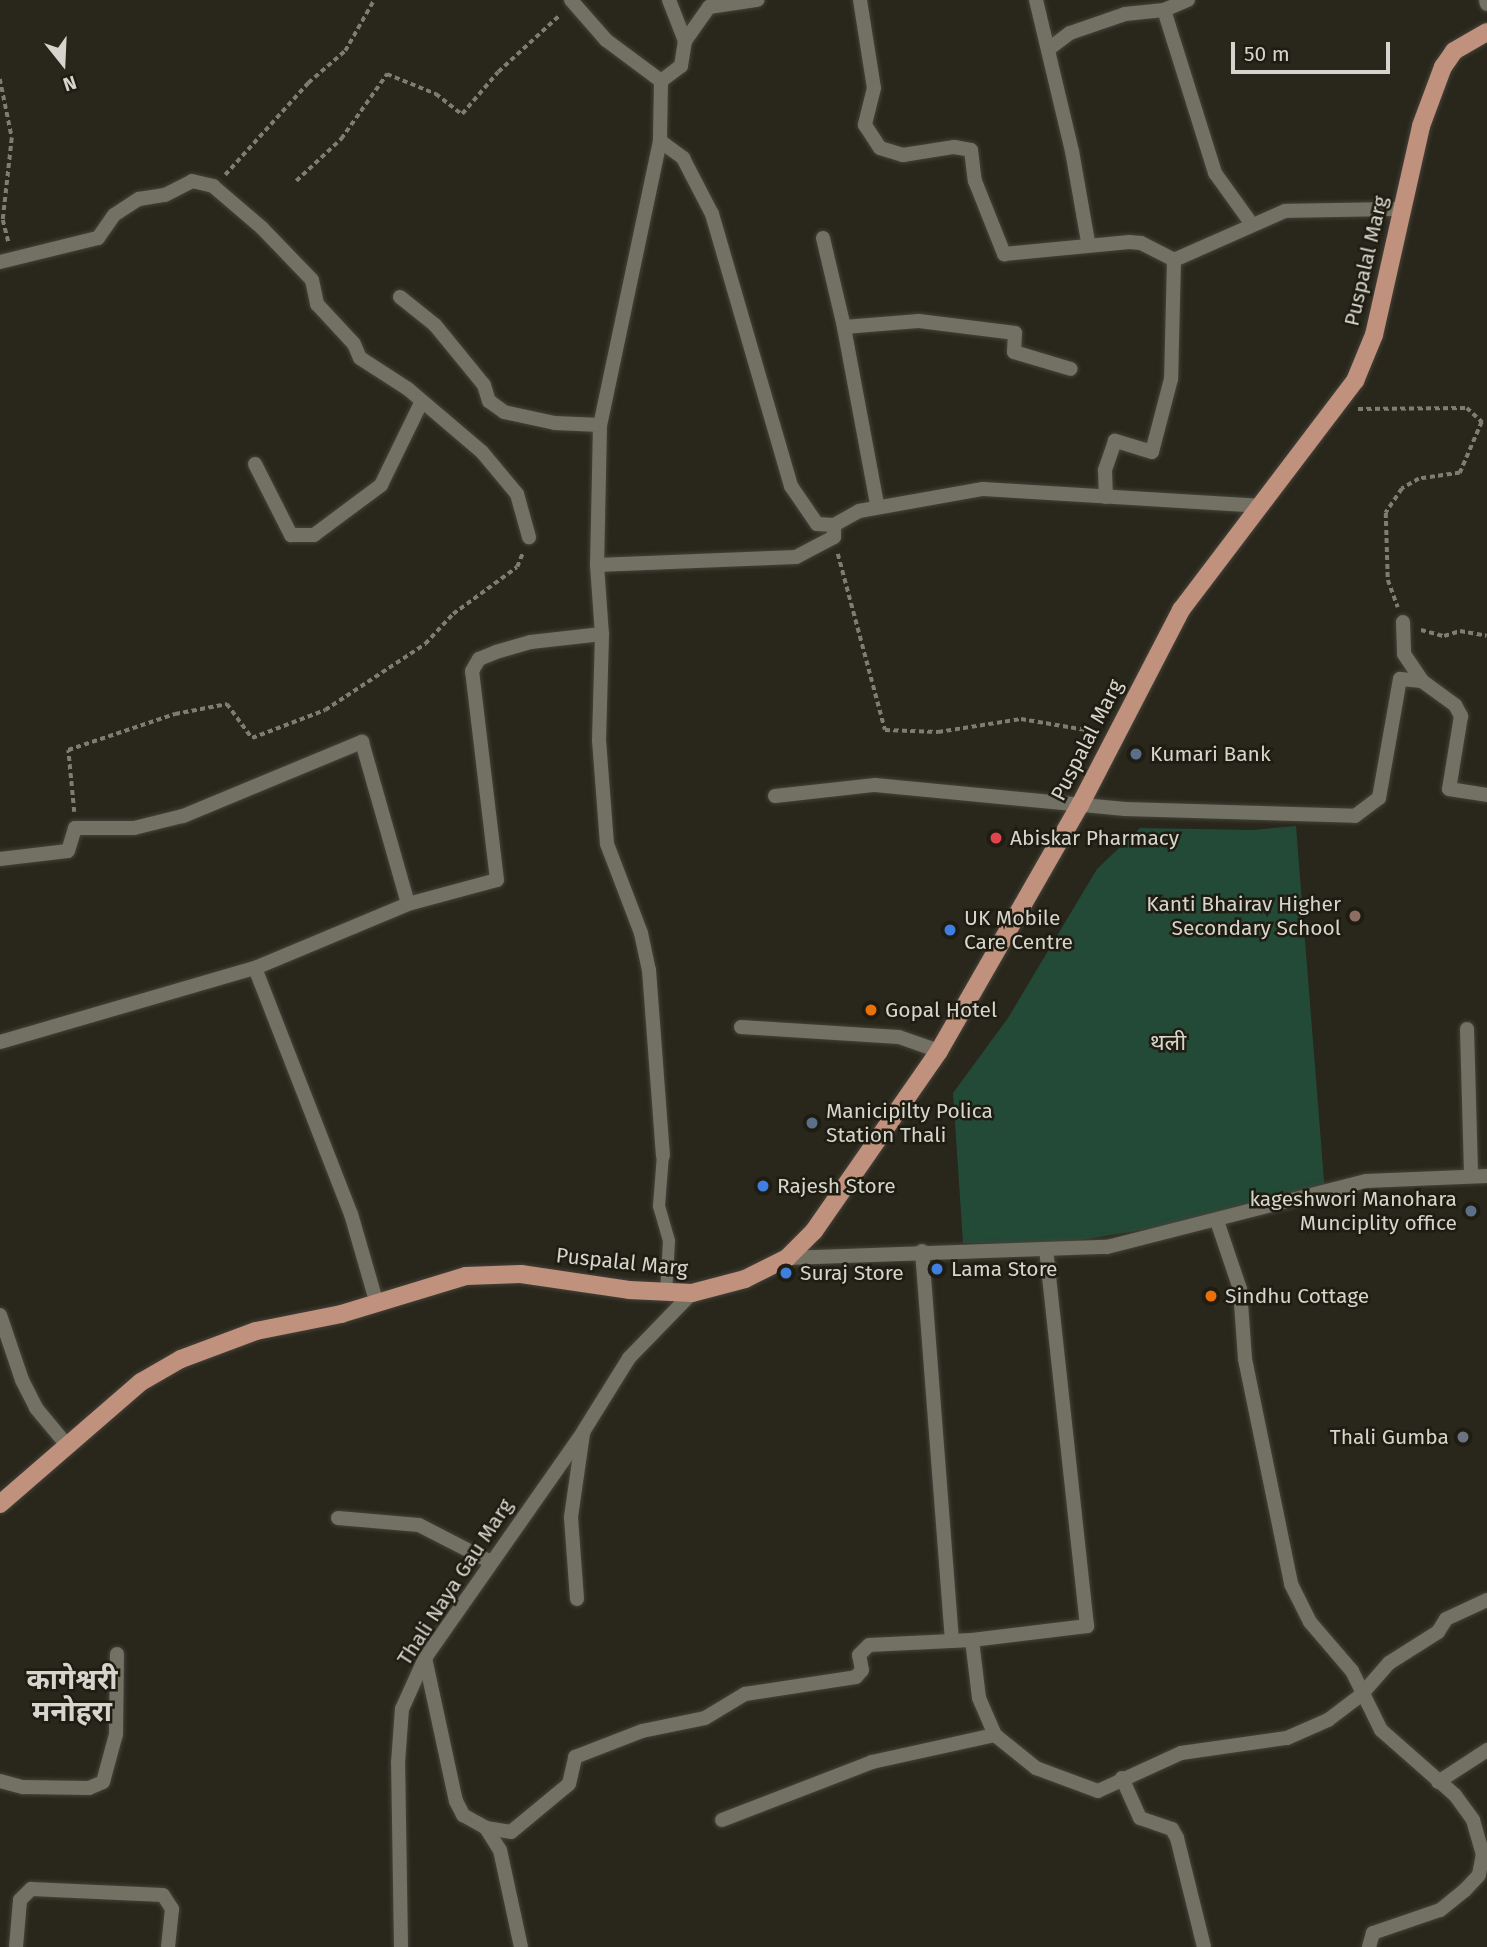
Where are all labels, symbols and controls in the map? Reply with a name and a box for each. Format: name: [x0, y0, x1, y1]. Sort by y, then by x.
north arrow: [28, 28, 98, 98]
scale bar: [1235, 28, 1394, 72]
text: 50 m: [1244, 41, 1290, 67]
text: N: [60, 71, 79, 96]
street label: Puspalal Marg: [1339, 194, 1393, 328]
street label: Puspalal Marg: [1046, 675, 1128, 805]
place label: Kumari Bank: [1150, 741, 1271, 767]
marker: Kumari Bank: [1128, 746, 1144, 762]
place label: Abiskar Pharmacy: [1010, 825, 1179, 851]
marker: Abiskar Pharmacy: [988, 830, 1004, 846]
place label: Kanti Bhairav Higher Secondary School: [1146, 891, 1341, 941]
place label: UK Mobile Care Centre: [964, 905, 1073, 955]
marker: Kanti Bhairav Higher Secondary School: [1347, 908, 1363, 924]
marker: UK Mobile Care Centre: [942, 922, 958, 938]
place label: Gopal Hotel: [885, 997, 997, 1023]
marker: Gopal Hotel: [863, 1002, 879, 1018]
district label: थली: [1150, 1028, 1186, 1056]
place label: Manicipilty Polica Station Thali: [826, 1098, 993, 1148]
marker: Manicipilty Polica Station Thali: [804, 1115, 820, 1131]
place label: Rajesh Store: [777, 1173, 896, 1199]
marker: Rajesh Store: [755, 1178, 771, 1194]
place label: kageshwori Manohara Munciplity office: [1249, 1186, 1457, 1236]
marker: kageshwori Manohara Munciplity office: [1463, 1203, 1479, 1219]
street label: Puspalal Marg: [555, 1243, 689, 1281]
place label: Lama Store: [951, 1256, 1058, 1282]
place label: Suraj Store: [800, 1260, 904, 1286]
marker: Lama Store: [929, 1261, 945, 1277]
marker: Suraj Store: [778, 1265, 794, 1281]
place label: Sindhu Cottage: [1225, 1283, 1369, 1309]
marker: Sindhu Cottage: [1203, 1288, 1219, 1304]
place label: Thali Gumba: [1330, 1424, 1449, 1450]
marker: Thali Gumba: [1455, 1429, 1471, 1445]
street label: Thali Naya Gau Marg: [392, 1494, 518, 1670]
district label: कागेश्वरी मनोहरा: [26, 1663, 118, 1729]

